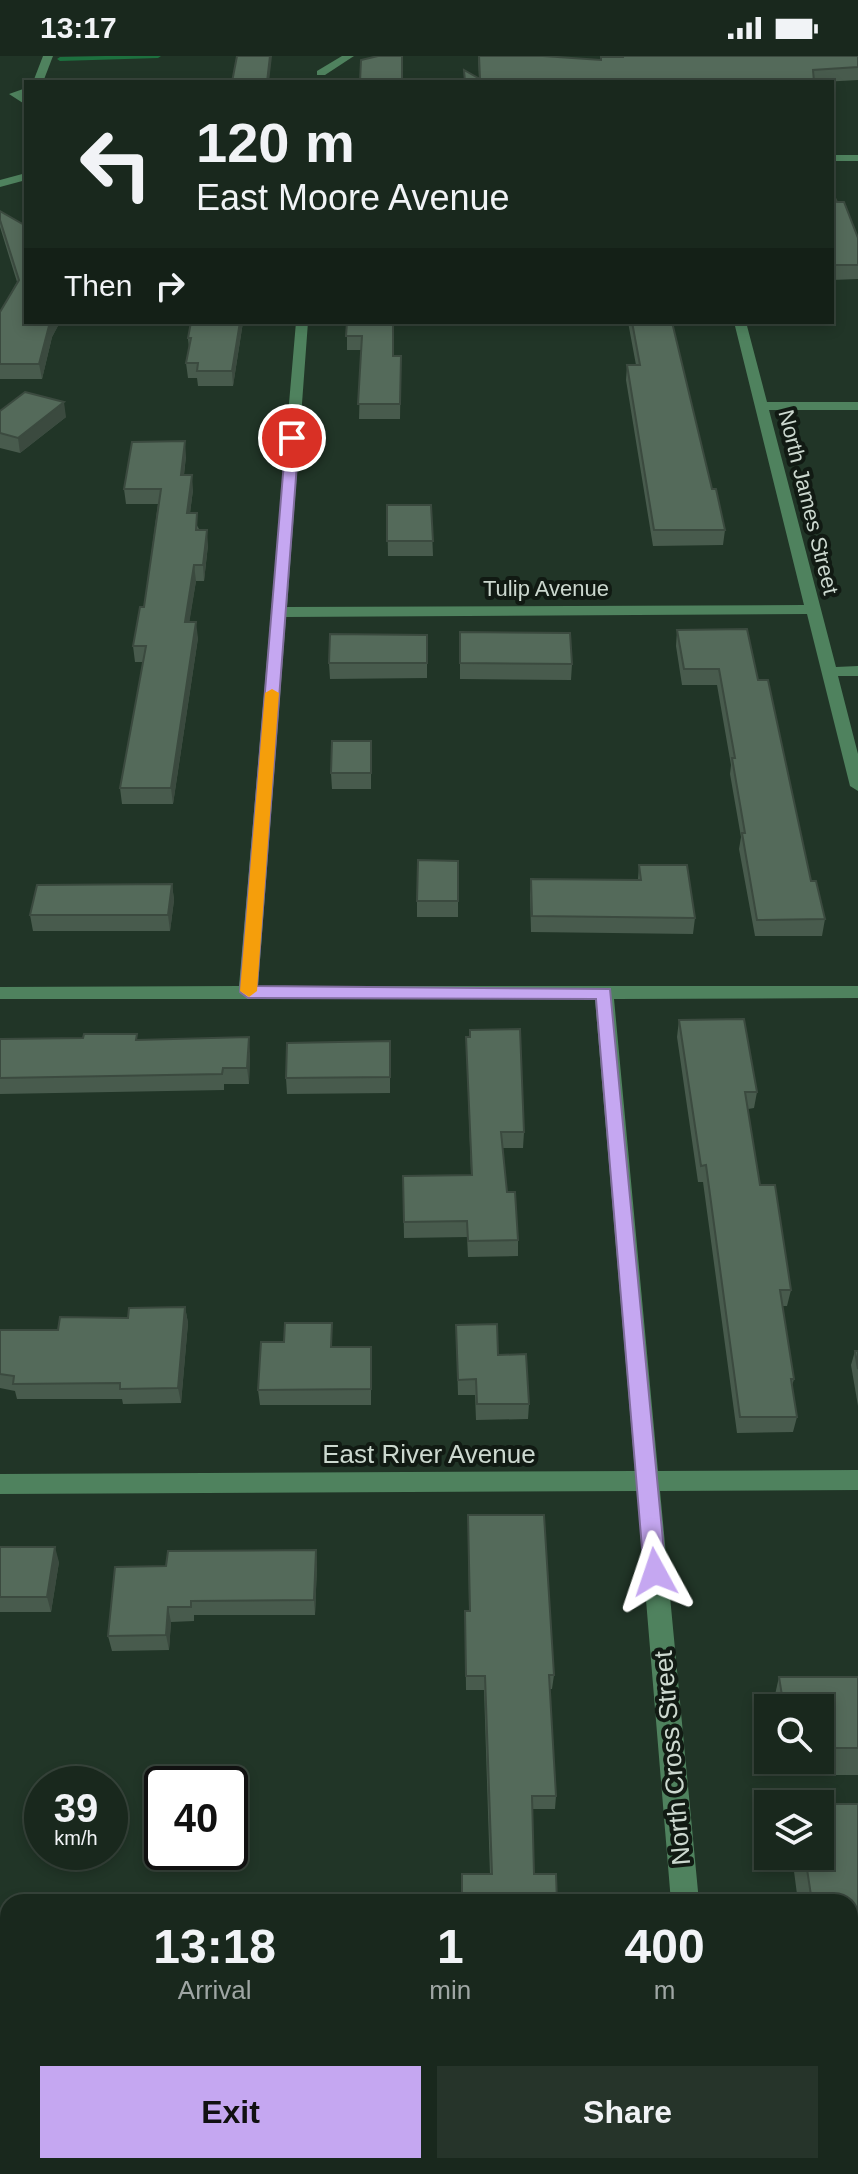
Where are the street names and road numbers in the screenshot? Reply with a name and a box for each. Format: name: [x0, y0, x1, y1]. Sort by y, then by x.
street label: North James Street: [773, 407, 844, 597]
street label: Tulip Avenue: [483, 576, 609, 601]
street label: East River Avenue: [322, 1439, 536, 1469]
street label: North Cross Street: [648, 1649, 696, 1867]

